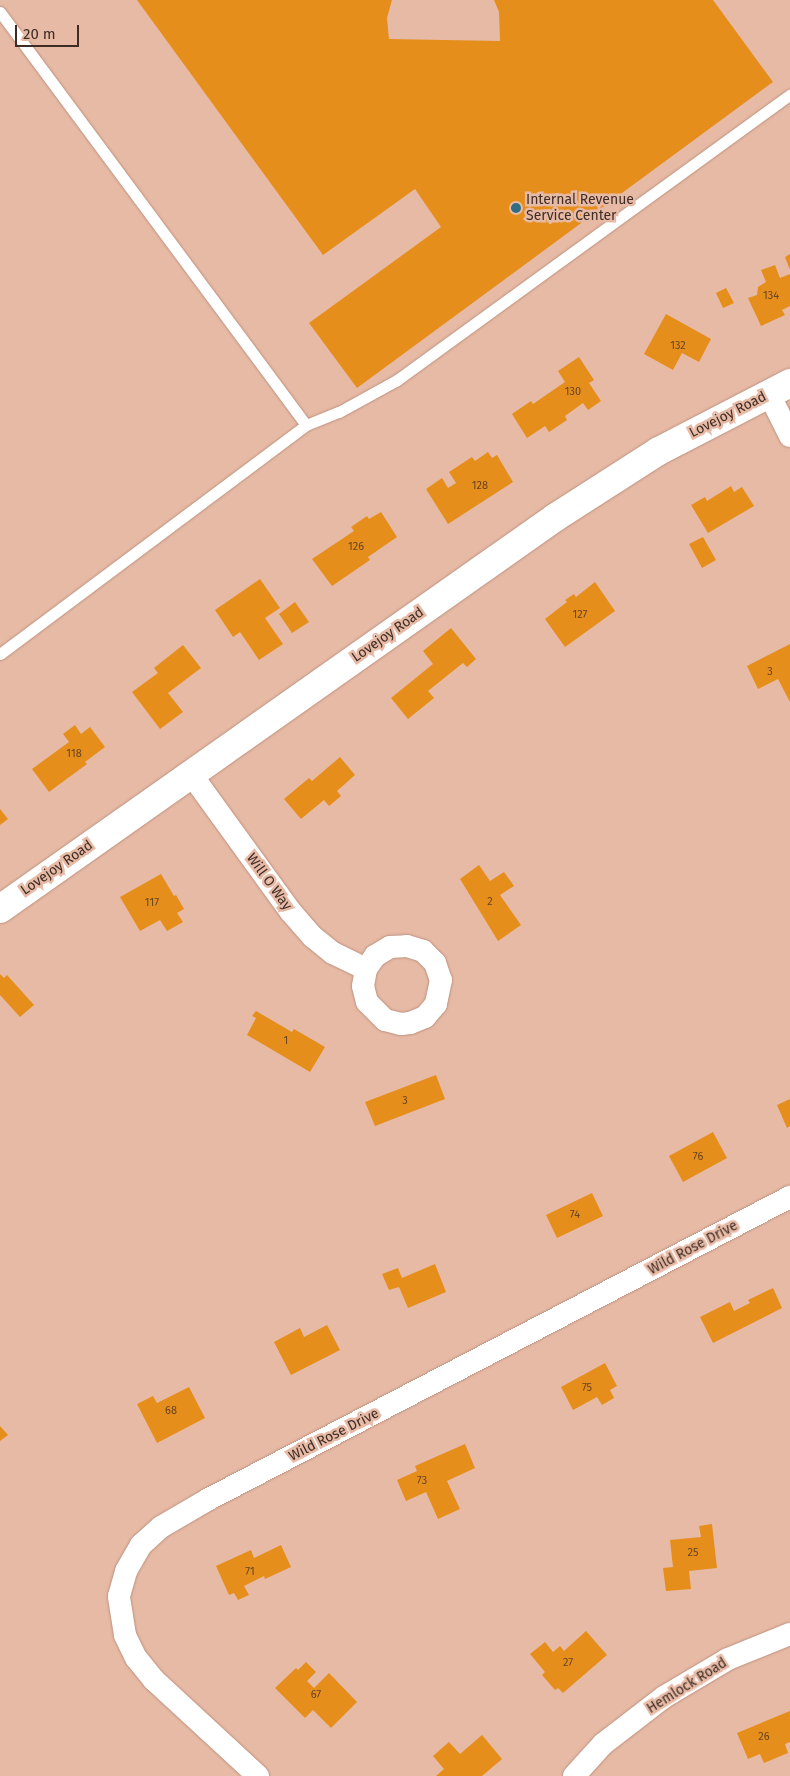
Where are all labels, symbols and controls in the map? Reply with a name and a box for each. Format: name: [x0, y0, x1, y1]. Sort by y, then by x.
scale bar: [18, 15, 81, 47]
text: 20 m: [23, 25, 56, 43]
place label: Internal Revenue Service Center: [526, 192, 634, 224]
marker: Internal Revenue Service Center: [510, 202, 522, 214]
house number: 134: [763, 289, 779, 303]
house number: 132: [670, 339, 686, 353]
house number: 130: [565, 385, 581, 399]
street label: Lovejoy Road: [687, 388, 769, 442]
house number: 128: [472, 479, 488, 493]
house number: 126: [348, 540, 364, 554]
street label: Lovejoy Road: [349, 604, 427, 666]
house number: 127: [573, 608, 587, 622]
house number: 3: [767, 665, 773, 679]
house number: 118: [66, 747, 82, 761]
street label: Lovejoy Road: [18, 837, 96, 899]
street label: Will O Way: [243, 850, 295, 914]
house number: 2: [487, 895, 493, 909]
house number: 117: [145, 896, 159, 910]
house number: 1: [284, 1034, 288, 1048]
house number: 3: [402, 1094, 408, 1108]
house number: 76: [693, 1150, 703, 1164]
house number: 74: [570, 1208, 580, 1222]
street label: Wild Rose Drive: [645, 1217, 741, 1279]
house number: 75: [582, 1381, 592, 1395]
house number: 68: [165, 1404, 177, 1418]
street label: Wild Rose Drive: [286, 1405, 382, 1465]
house number: 73: [417, 1474, 427, 1488]
house number: 25: [688, 1546, 698, 1560]
house number: 71: [245, 1565, 255, 1579]
street label: Hemlock Road: [644, 1655, 730, 1717]
house number: 27: [563, 1656, 573, 1670]
house number: 67: [311, 1688, 321, 1702]
house number: 26: [758, 1730, 770, 1744]

